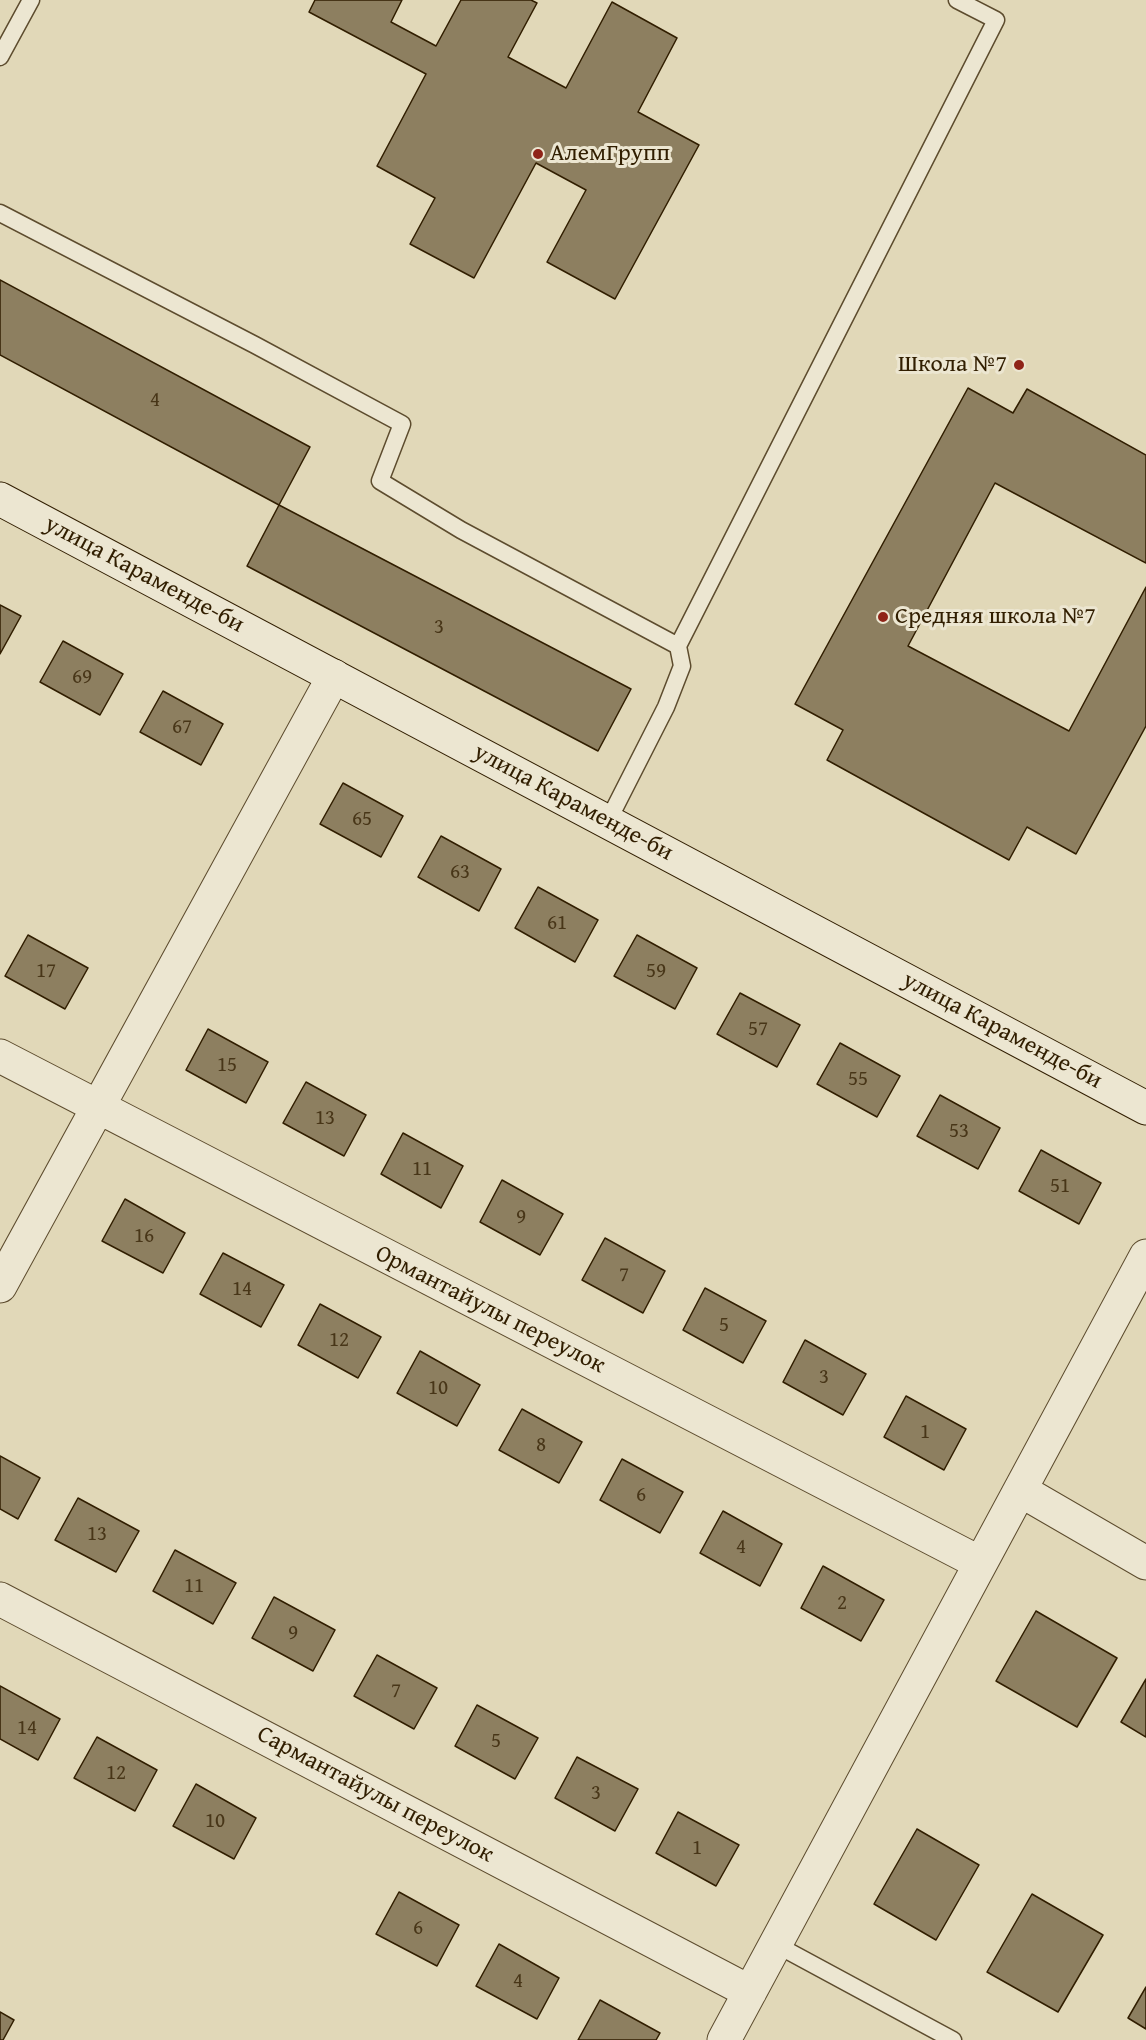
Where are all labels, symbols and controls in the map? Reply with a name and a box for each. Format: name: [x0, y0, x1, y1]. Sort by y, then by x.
place label: АлемГрупп: [550, 140, 670, 168]
marker: АлемГрупп: [531, 147, 545, 161]
place label: Школа №7: [898, 351, 1007, 379]
marker: Школа №7: [1012, 358, 1026, 372]
house number: 4: [150, 388, 160, 414]
street label: улица Караменде-би: [39, 510, 249, 640]
place label: Средняя школа №7: [895, 603, 1096, 631]
marker: Средняя школа №7: [876, 610, 890, 624]
house number: 3: [434, 615, 444, 641]
house number: 69: [72, 665, 92, 691]
house number: 67: [172, 715, 192, 741]
street label: улица Караменде-би: [468, 738, 678, 868]
house number: 65: [352, 807, 372, 833]
house number: 63: [450, 860, 470, 886]
house number: 61: [547, 911, 567, 937]
house number: 17: [36, 959, 56, 985]
house number: 59: [646, 959, 666, 985]
street label: улица Караменде-би: [897, 966, 1107, 1096]
house number: 57: [748, 1017, 768, 1043]
house number: 15: [217, 1053, 237, 1079]
house number: 55: [848, 1067, 868, 1093]
house number: 13: [315, 1106, 335, 1132]
house number: 53: [949, 1119, 969, 1145]
house number: 11: [412, 1157, 432, 1183]
house number: 51: [1050, 1174, 1070, 1200]
house number: 9: [516, 1205, 526, 1231]
house number: 16: [134, 1224, 154, 1250]
street label: Ормантайулы переулок: [370, 1239, 610, 1381]
house number: 7: [619, 1263, 629, 1289]
house number: 14: [232, 1277, 252, 1303]
house number: 5: [719, 1313, 729, 1339]
house number: 12: [329, 1328, 349, 1354]
house number: 3: [819, 1365, 829, 1391]
house number: 10: [428, 1376, 448, 1402]
house number: 1: [920, 1420, 930, 1446]
house number: 8: [536, 1433, 546, 1459]
house number: 6: [636, 1483, 646, 1509]
house number: 13: [87, 1522, 107, 1548]
house number: 4: [736, 1535, 746, 1561]
house number: 11: [184, 1574, 204, 1600]
house number: 2: [837, 1591, 847, 1617]
house number: 9: [288, 1621, 298, 1647]
house number: 7: [391, 1679, 401, 1705]
house number: 14: [17, 1716, 37, 1742]
street label: Сармантайулы переулок: [252, 1720, 498, 1870]
house number: 5: [491, 1729, 501, 1755]
house number: 12: [106, 1761, 126, 1787]
house number: 3: [591, 1781, 601, 1807]
house number: 10: [205, 1809, 225, 1835]
house number: 1: [692, 1836, 702, 1862]
house number: 6: [413, 1916, 423, 1942]
house number: 4: [513, 1969, 523, 1995]

